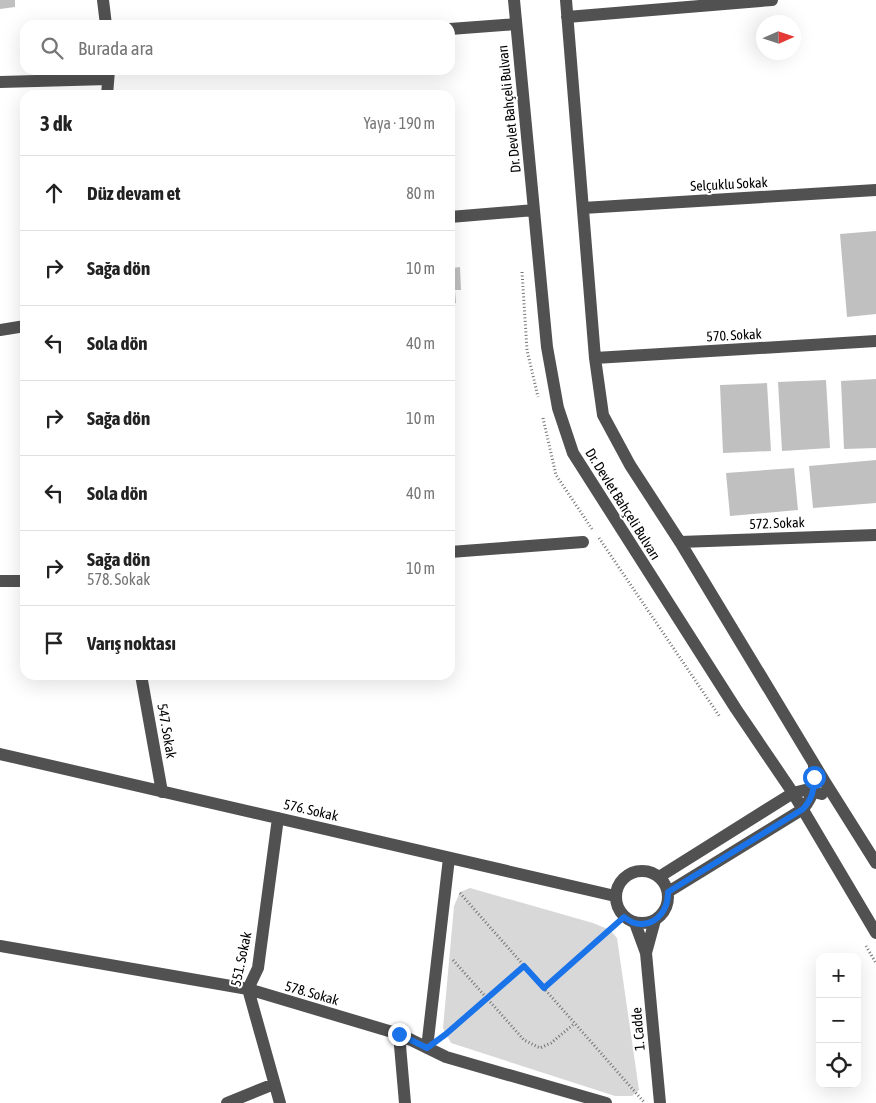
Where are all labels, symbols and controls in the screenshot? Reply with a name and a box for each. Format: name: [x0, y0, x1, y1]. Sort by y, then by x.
north arrow: [756, 15, 801, 60]
search box: [20, 20, 455, 75]
icon: search: [38, 34, 66, 62]
text: Burada ara: [78, 37, 154, 59]
street label: Dr. Devlet Bahçeli Bulvarı: [494, 44, 524, 174]
text: 3 dk: [40, 111, 72, 135]
text: Yaya · 190 m: [363, 114, 435, 132]
street label: Selçuklu Sokak: [690, 174, 768, 194]
icon: ahead: [40, 179, 68, 207]
text: Düz devam et: [87, 182, 181, 204]
text: 80 m: [406, 184, 435, 202]
icon: right: [40, 254, 68, 282]
text: Sağa dön: [87, 257, 150, 279]
text: 10 m: [406, 259, 435, 277]
street label: 570. Sokak: [706, 326, 762, 344]
icon: left: [40, 329, 68, 357]
text: Sola dön: [87, 332, 148, 354]
text: 40 m: [406, 334, 435, 352]
icon: right: [40, 404, 68, 432]
text: Sağa dön: [87, 407, 150, 429]
text: 10 m: [406, 409, 435, 427]
street label: Dr. Devlet Bahçeli Bulvarı: [582, 445, 664, 563]
icon: left: [40, 479, 68, 507]
text: Sola dön: [87, 482, 148, 504]
text: 40 m: [406, 484, 435, 502]
street label: 572. Sokak: [749, 514, 805, 532]
text: Sağa dön: [87, 548, 150, 570]
icon: right: [40, 554, 68, 582]
text: 10 m: [406, 559, 435, 577]
text: 578. Sokak: [87, 570, 150, 588]
icon: arrive: [40, 629, 68, 657]
text: Varış noktası: [87, 632, 176, 654]
street label: 547. Sokak: [154, 702, 180, 760]
route start: [803, 766, 826, 789]
street label: 576. Sokak: [282, 796, 340, 824]
street label: 551. Sokak: [227, 930, 255, 988]
map controls: [816, 953, 861, 1088]
button: +: [816, 953, 861, 998]
street label: 578. Sokak: [283, 978, 341, 1008]
button: −: [816, 998, 861, 1043]
street label: 1. Cadde: [628, 1007, 648, 1051]
route end: [388, 1023, 411, 1046]
button: locate: [816, 1043, 861, 1088]

